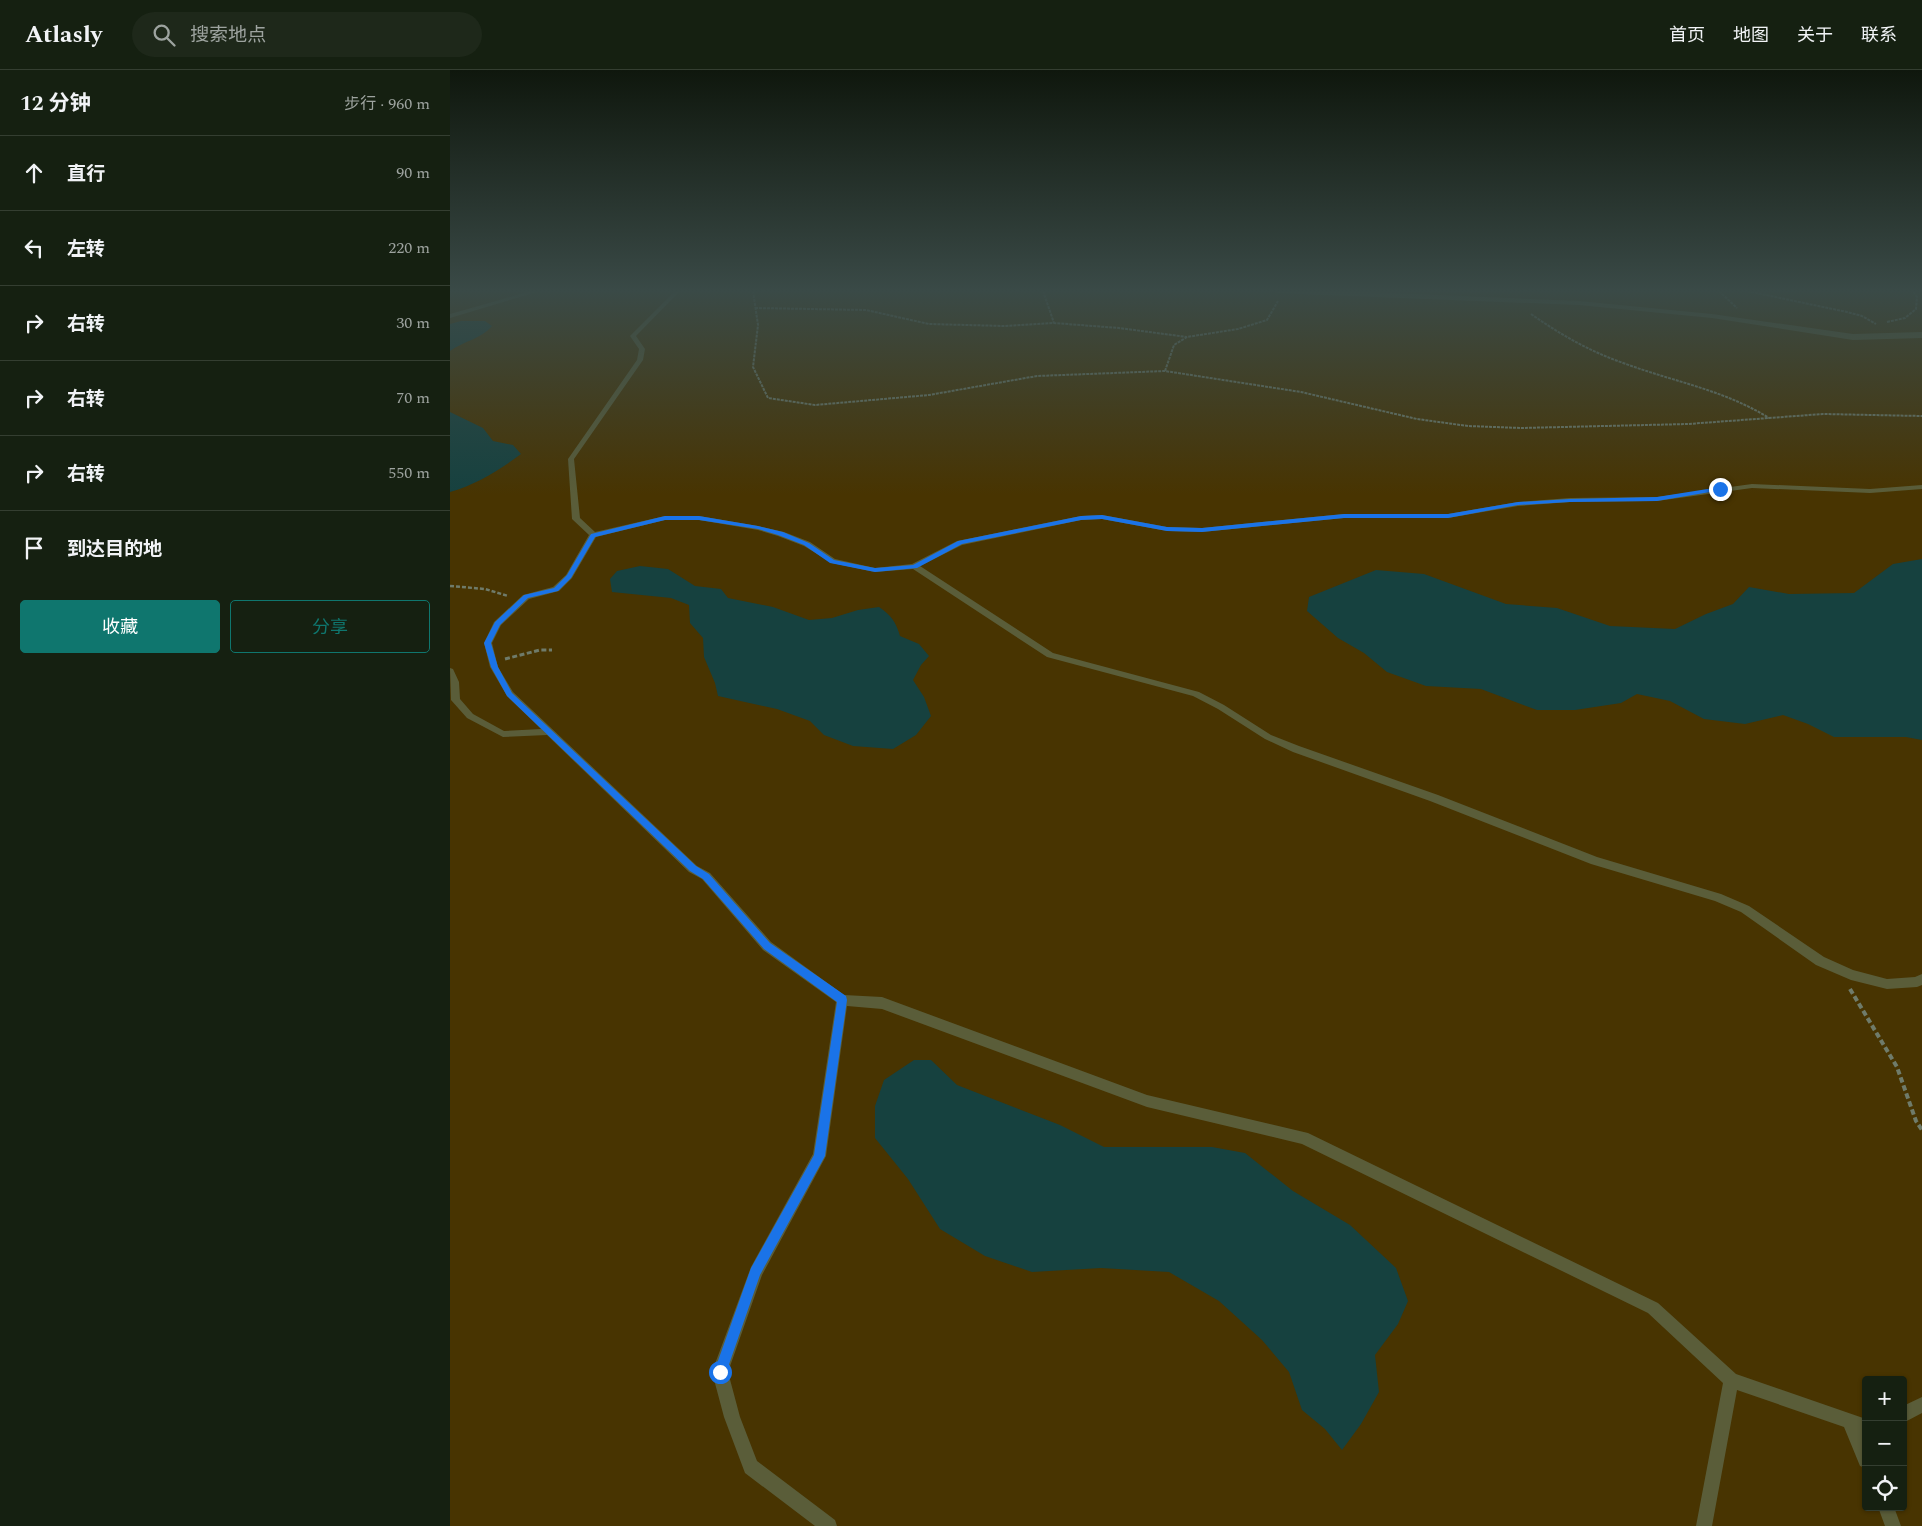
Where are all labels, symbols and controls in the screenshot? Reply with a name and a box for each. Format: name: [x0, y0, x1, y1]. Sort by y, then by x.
search box: [132, 12, 482, 57]
text: Atlasly: [25, 17, 102, 53]
icon: search: [150, 21, 178, 49]
text: 搜索地点: [190, 21, 266, 50]
text: 首页: [1669, 22, 1705, 49]
text: 地图: [1733, 22, 1769, 49]
text: 关于: [1797, 22, 1833, 49]
text: 联系: [1861, 22, 1897, 49]
text: 12 分钟: [20, 88, 91, 120]
text: 步行 · 960 m: [344, 92, 430, 116]
icon: ahead: [20, 159, 48, 187]
text: 直行: [67, 160, 105, 189]
text: 90 m: [396, 161, 430, 185]
icon: left: [20, 234, 48, 262]
text: 左转: [67, 235, 105, 264]
text: 220 m: [388, 236, 430, 260]
icon: right: [20, 309, 48, 337]
text: 右转: [67, 310, 105, 339]
text: 30 m: [396, 311, 430, 335]
icon: right: [20, 384, 48, 412]
text: 右转: [67, 385, 105, 414]
text: 70 m: [396, 386, 430, 410]
icon: right: [20, 459, 48, 487]
text: 右转: [67, 460, 105, 489]
text: 550 m: [388, 461, 430, 485]
route end: [1709, 478, 1732, 501]
icon: arrive: [20, 534, 48, 562]
text: 到达目的地: [67, 535, 162, 564]
button: 收藏: [20, 600, 220, 653]
button: 分享: [230, 600, 430, 653]
route start: [709, 1361, 732, 1384]
map controls: [1862, 1376, 1907, 1511]
button: +: [1862, 1376, 1907, 1421]
button: −: [1862, 1421, 1907, 1466]
button: locate: [1862, 1466, 1907, 1511]

